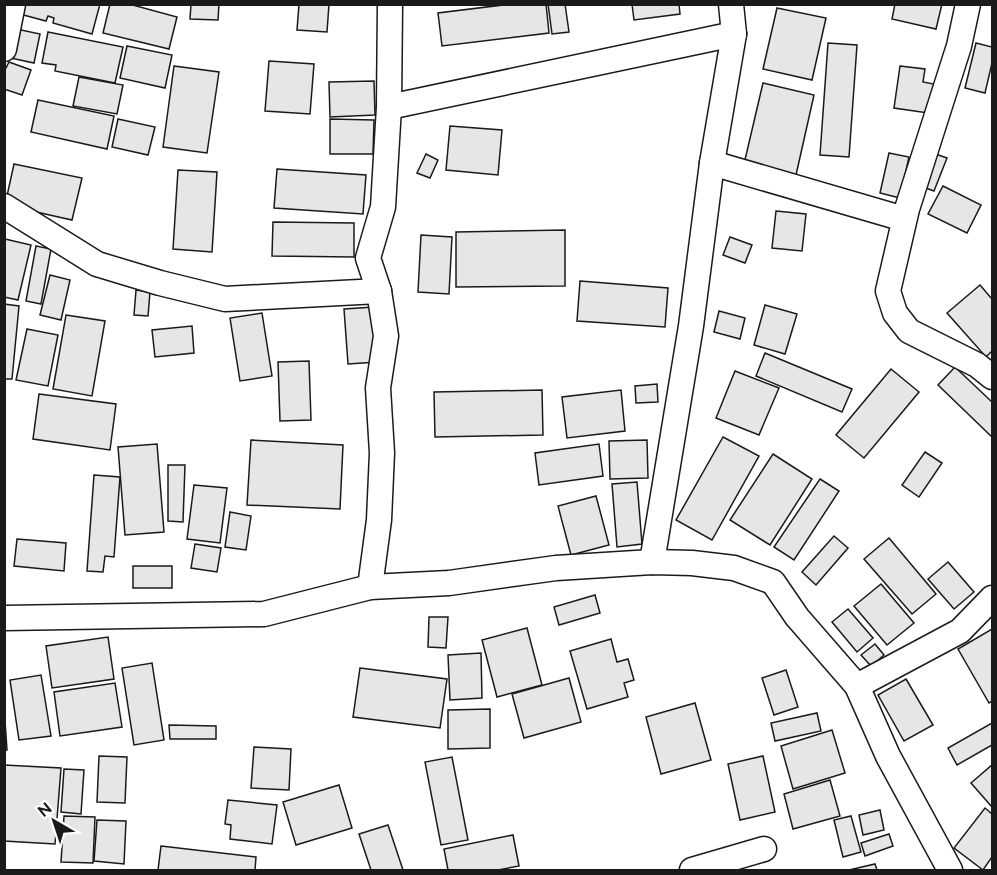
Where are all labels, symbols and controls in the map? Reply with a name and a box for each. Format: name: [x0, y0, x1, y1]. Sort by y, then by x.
north arrow: [24, 791, 84, 851]
text: N: [34, 799, 56, 821]

